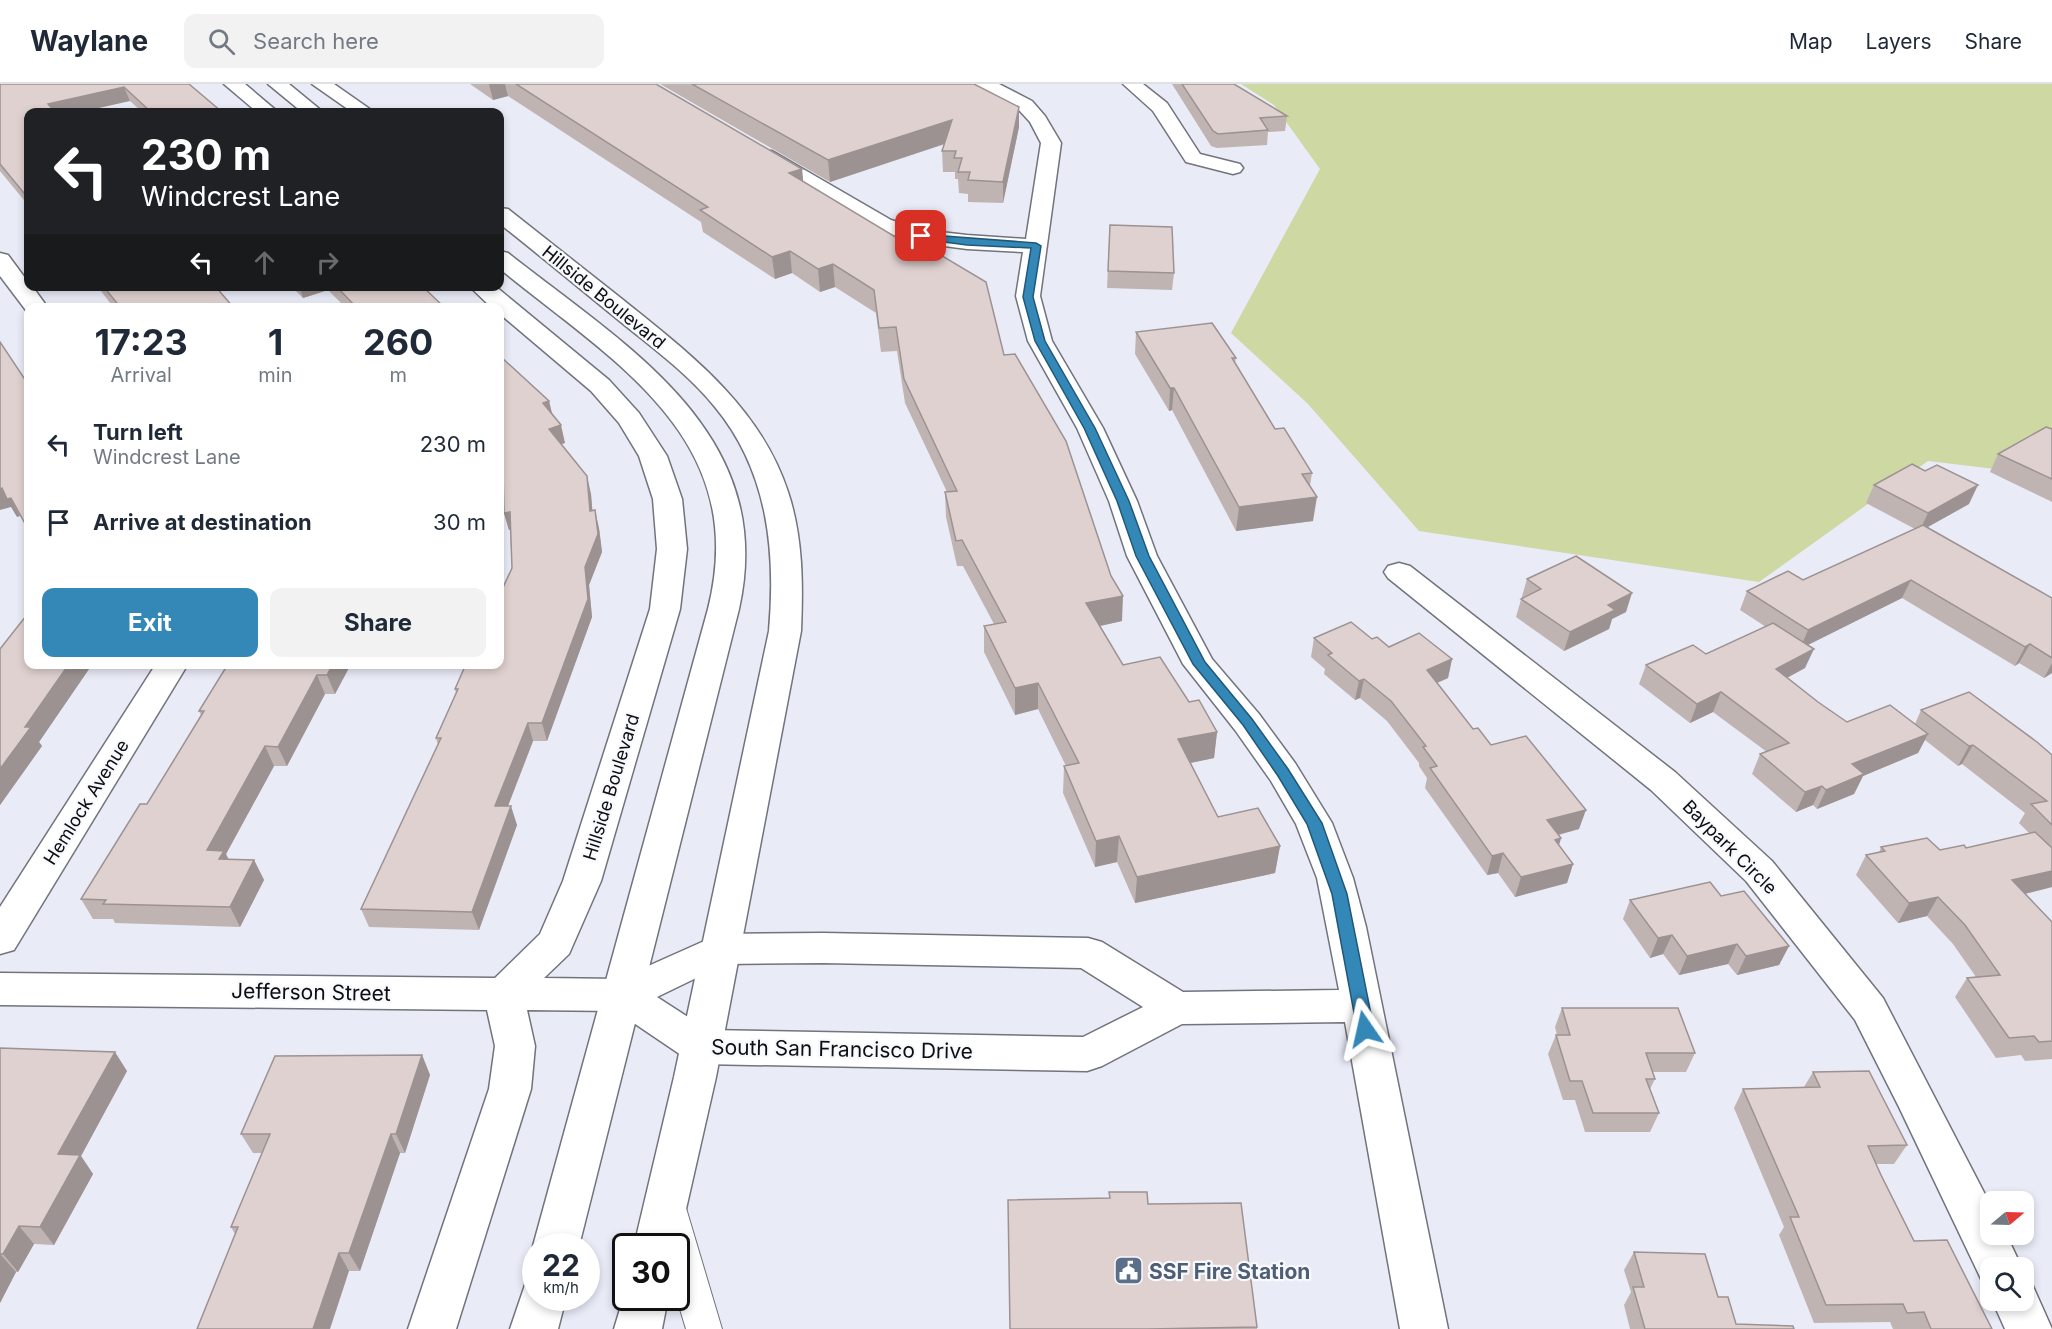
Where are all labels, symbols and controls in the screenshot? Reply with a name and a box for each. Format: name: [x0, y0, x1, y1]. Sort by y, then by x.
search box: [184, 14, 604, 68]
text: Waylane: [30, 24, 148, 58]
icon: search: [205, 25, 238, 58]
text: Search here: [253, 28, 379, 54]
text: Map: [1789, 29, 1833, 54]
text: Layers: [1866, 29, 1932, 54]
text: Share: [1965, 29, 2022, 54]
text: 230 m: [141, 129, 271, 180]
icon: left: [42, 132, 120, 210]
text: Windcrest Lane: [141, 180, 340, 213]
pin: [895, 210, 946, 261]
icon: arrive: [904, 219, 937, 252]
street label: Hillside Boulevard: [538, 241, 670, 353]
icon: left: [185, 246, 218, 279]
icon: ahead: [248, 246, 281, 279]
icon: right: [311, 246, 344, 279]
text: 17:23: [95, 320, 188, 364]
text: 1: [268, 320, 283, 364]
text: 260: [363, 320, 433, 364]
text: Arrival: [110, 363, 172, 387]
text: min: [258, 363, 293, 387]
text: m: [389, 363, 407, 387]
text: Turn left: [93, 419, 183, 445]
icon: left: [42, 428, 75, 461]
text: 230 m: [420, 431, 486, 457]
text: Windcrest Lane: [93, 445, 241, 469]
icon: arrive: [42, 506, 75, 539]
text: Arrive at destination: [93, 509, 312, 535]
text: 30 m: [433, 509, 486, 535]
button: Exit: [42, 588, 258, 657]
button: Share: [270, 588, 486, 657]
street label: Hillside Boulevard: [579, 711, 643, 863]
street label: Hemlock Avenue: [39, 736, 133, 868]
street label: Baypark Circle: [1679, 796, 1781, 898]
street label: Jefferson Street: [231, 978, 391, 1006]
position arrow: [1333, 997, 1397, 1061]
street label: South San Francisco Drive: [711, 1034, 973, 1064]
north arrow: [1980, 1191, 2034, 1245]
map controls: [1980, 1191, 2034, 1311]
speed limit sign: 30: [612, 1233, 690, 1311]
text: 22: [542, 1247, 580, 1283]
public building icon: SSF Fire Station: [1112, 1255, 1144, 1287]
button: search: [1980, 1257, 2034, 1311]
place label: SSF Fire Station: [1149, 1259, 1310, 1284]
text: km/h: [543, 1278, 579, 1297]

